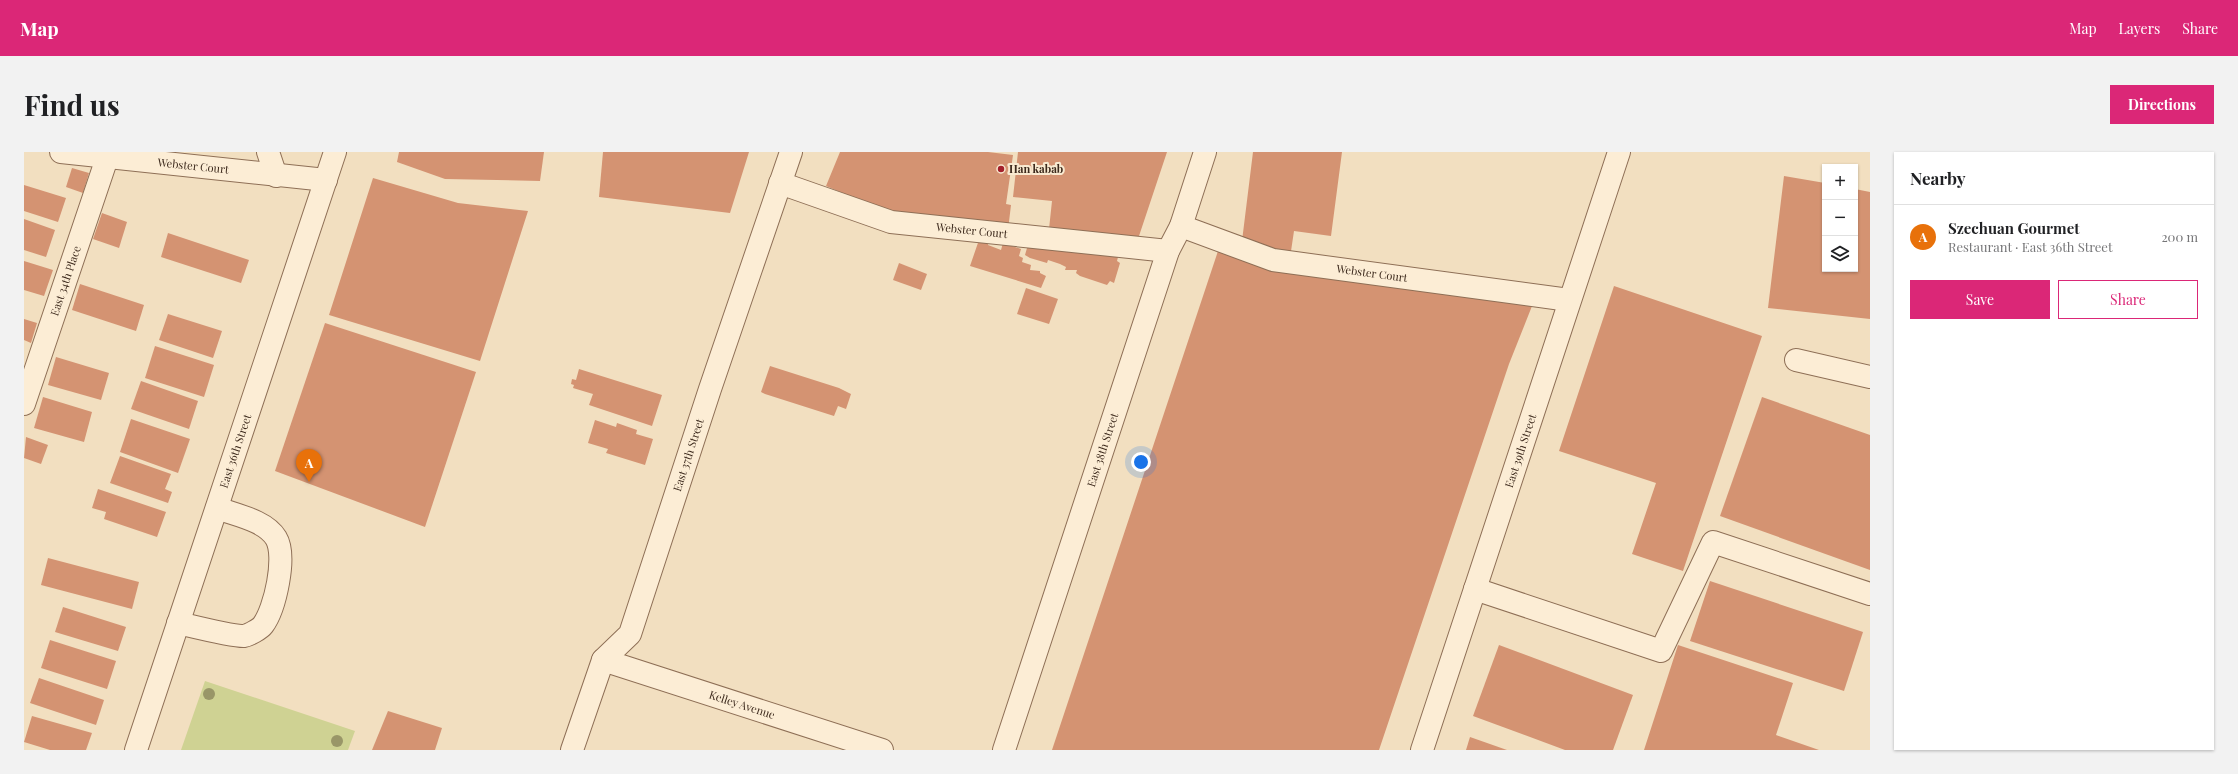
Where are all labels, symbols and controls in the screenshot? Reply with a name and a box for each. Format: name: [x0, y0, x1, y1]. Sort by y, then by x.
text: Map: [20, 15, 59, 41]
text: Map: [2069, 19, 2097, 38]
text: Layers: [2119, 19, 2160, 38]
text: Share: [2182, 19, 2218, 38]
button: Directions: [2110, 85, 2214, 124]
text: Find us: [24, 86, 120, 123]
street label: Webster Court: [156, 154, 230, 177]
place label: Han kabab: [1009, 161, 1064, 176]
marker: Han kabab: [996, 164, 1006, 174]
map controls: [1822, 164, 1858, 272]
button: +: [1822, 164, 1858, 200]
text: Nearby: [1910, 167, 1965, 189]
button: −: [1822, 200, 1858, 236]
text: Szechuan Gourmet: [1948, 218, 2080, 238]
street label: Webster Court: [935, 219, 1008, 241]
text: A: [1919, 228, 1927, 245]
text: 200 m: [2161, 228, 2198, 245]
button: layers: [1822, 236, 1858, 272]
text: Restaurant · East 36th Street: [1948, 238, 2113, 255]
street label: East 34th Place: [46, 243, 84, 318]
street label: Webster Court: [1335, 261, 1409, 285]
button: Save: [1910, 280, 2050, 319]
button: Share: [2058, 280, 2198, 319]
street label: East 38th Street: [1083, 411, 1121, 489]
street label: East 36th Street: [216, 412, 254, 490]
street label: East 39th Street: [1501, 412, 1539, 490]
street label: East 37th Street: [669, 416, 707, 493]
pin: A: [296, 449, 322, 482]
your location: [1131, 452, 1151, 472]
street label: Kelley Avenue: [707, 687, 777, 722]

